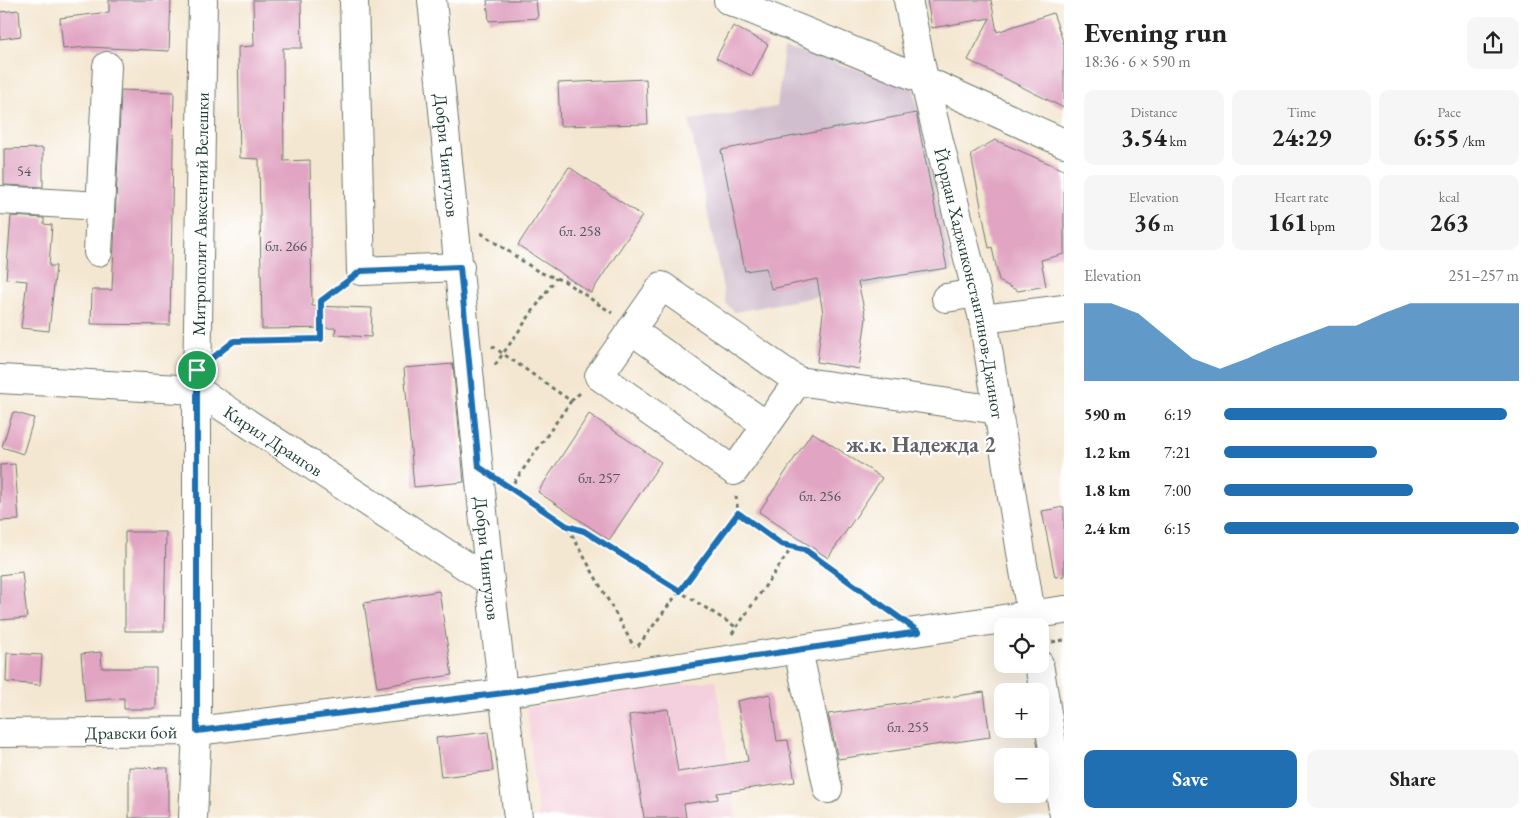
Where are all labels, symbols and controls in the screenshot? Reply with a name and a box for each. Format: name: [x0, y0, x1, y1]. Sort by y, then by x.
text: Evening run: [1084, 14, 1227, 50]
button: share: [1467, 17, 1519, 69]
text: 18:36 · 6 × 590 m: [1084, 51, 1191, 72]
street label: Митрополит Авксентий Велешки: [186, 92, 213, 336]
street label: Добри Чинтулов: [430, 92, 465, 218]
text: Distance: [1130, 103, 1177, 121]
text: Time: [1287, 103, 1316, 121]
text: Pace: [1437, 103, 1461, 121]
text: 3.54: [1121, 121, 1167, 153]
text: 24:29: [1272, 121, 1331, 153]
text: 6:55: [1413, 121, 1460, 153]
text: km: [1167, 132, 1187, 150]
text: /km: [1460, 132, 1485, 150]
street label: Йордан Хаджиконстантинов-Джинот: [930, 145, 1011, 421]
house number: 54: [17, 161, 32, 180]
text: Elevation: [1129, 188, 1179, 206]
text: Heart rate: [1274, 188, 1329, 206]
text: kcal: [1439, 188, 1460, 206]
text: 36: [1134, 206, 1160, 238]
text: 161: [1268, 206, 1307, 238]
text: 263: [1429, 206, 1469, 238]
text: m: [1160, 217, 1174, 235]
text: bpm: [1307, 217, 1335, 235]
house number: бл. 258: [559, 221, 601, 240]
house number: бл. 266: [265, 236, 307, 255]
text: Elevation: [1084, 265, 1142, 286]
text: 251–257 m: [1448, 265, 1519, 286]
pin: [176, 349, 218, 391]
icon: arrive: [183, 356, 211, 384]
street label: Кирил Дрангов: [220, 399, 328, 481]
text: 590 m: [1084, 404, 1126, 425]
text: 6:19: [1164, 404, 1191, 425]
district label: ж.к. Надежда 2: [846, 430, 996, 459]
text: 1.2 km: [1084, 442, 1130, 463]
text: 7:21: [1164, 442, 1191, 463]
house number: бл. 257: [578, 468, 621, 487]
text: 1.8 km: [1084, 480, 1130, 501]
text: 7:00: [1164, 480, 1191, 501]
house number: бл. 256: [799, 486, 841, 505]
street label: Добри Чинтулов: [470, 496, 506, 621]
text: 2.4 km: [1084, 518, 1130, 539]
text: 6:15: [1164, 518, 1191, 539]
map controls: [994, 618, 1049, 803]
button: locate: [994, 618, 1049, 673]
button: +: [994, 683, 1049, 738]
house number: бл. 255: [887, 717, 929, 736]
street label: Дравски бой: [85, 720, 178, 744]
button: −: [994, 748, 1049, 803]
button: Save: [1084, 750, 1297, 808]
button: Share: [1307, 750, 1519, 808]

